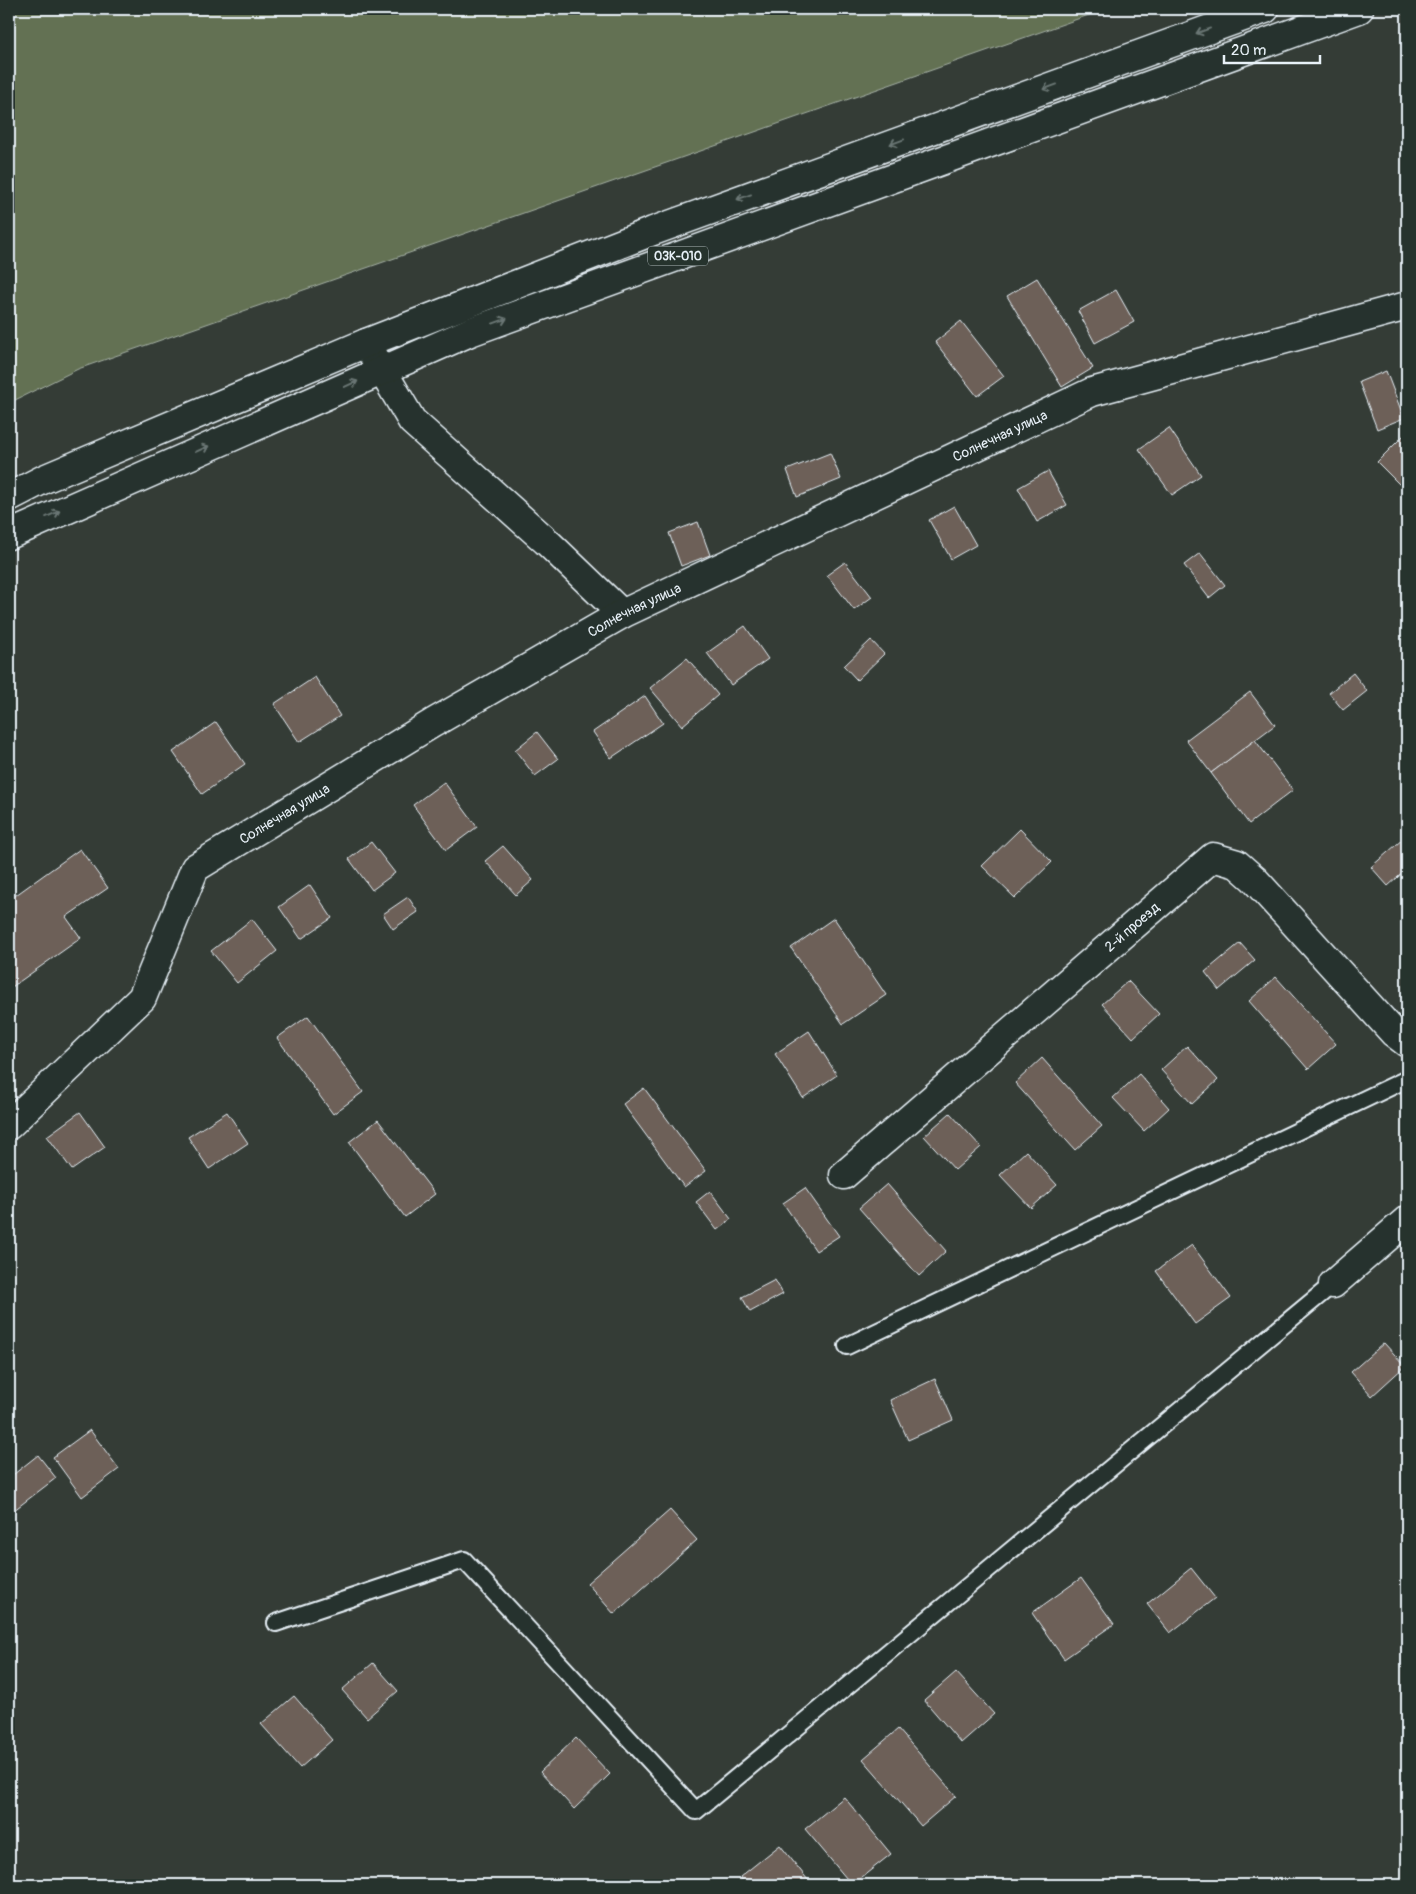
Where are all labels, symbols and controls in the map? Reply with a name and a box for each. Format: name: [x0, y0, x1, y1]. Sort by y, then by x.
one-way arrow: [1196, 27, 1211, 36]
scale bar: [1224, 32, 1320, 64]
text: 20 m: [1231, 41, 1266, 60]
one-way arrow: [1043, 83, 1058, 92]
one-way arrow: [890, 138, 905, 147]
one-way arrow: [737, 193, 753, 202]
road number: 03К-010: [648, 247, 708, 266]
one-way arrow: [492, 316, 508, 325]
one-way arrow: [343, 379, 358, 389]
street label: Солнечная улица: [950, 406, 1050, 466]
one-way arrow: [194, 444, 209, 454]
one-way arrow: [45, 509, 60, 519]
street label: Солнечная улица: [585, 579, 684, 641]
street label: Солнечная улица: [236, 780, 333, 848]
street label: 2-й проезд: [1101, 899, 1164, 956]

